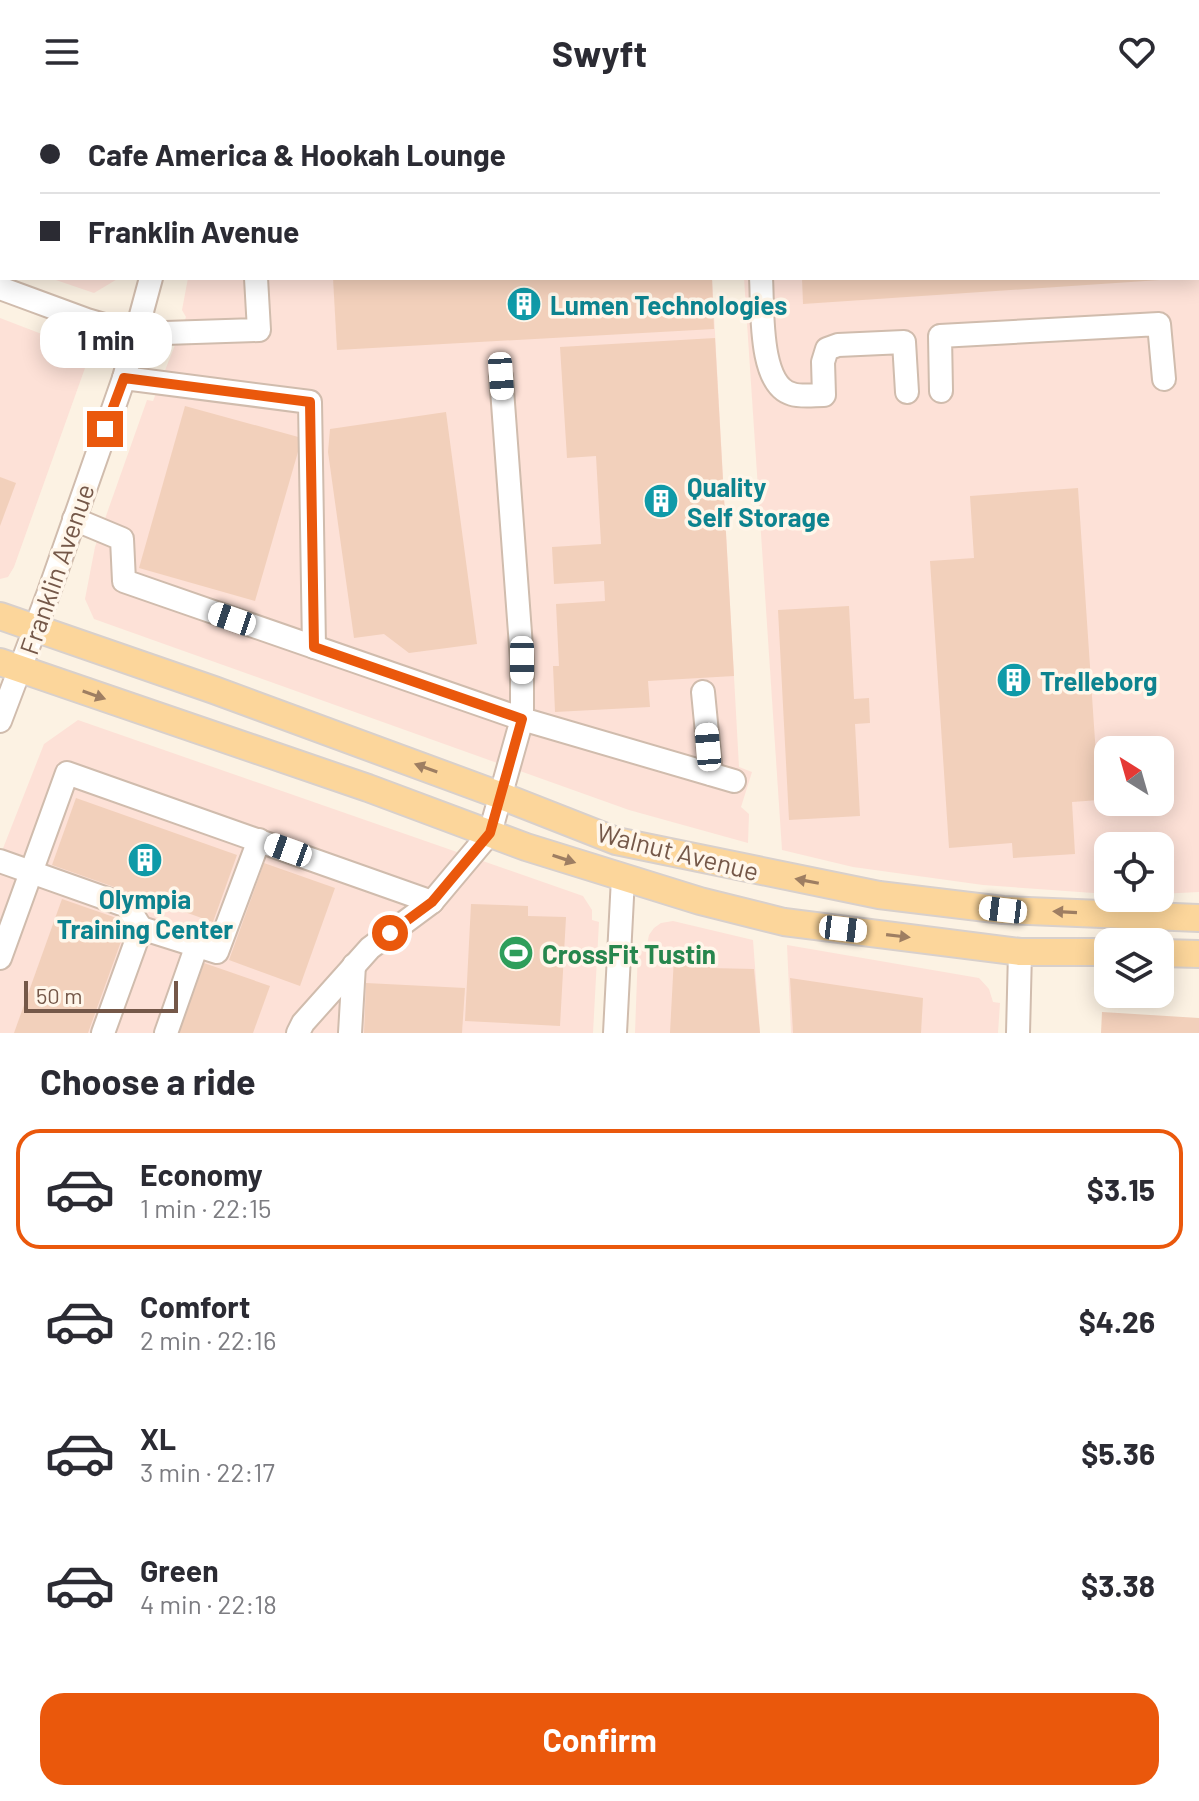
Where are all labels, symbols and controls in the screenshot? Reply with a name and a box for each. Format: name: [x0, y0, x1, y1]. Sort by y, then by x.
icon: menu: [40, 30, 84, 74]
icon: heart: [1115, 30, 1159, 74]
text: Swyft: [552, 31, 647, 74]
text: Cafe America & Hookah Lounge: [88, 136, 506, 172]
text: Franklin Avenue: [88, 213, 300, 249]
building icon: Lumen Technologies: [505, 285, 543, 323]
place label: Lumen Technologies: [550, 289, 787, 320]
callout: 1 min: [39, 313, 171, 369]
text: 1 min: [78, 324, 134, 355]
car: [487, 351, 515, 401]
route end: [87, 411, 123, 447]
place label: Quality Self Storage: [687, 471, 830, 532]
street label: Franklin Avenue: [12, 480, 100, 658]
building icon: Quality Self Storage: [642, 482, 680, 520]
car: [205, 600, 259, 638]
car: [510, 636, 534, 684]
building icon: Trelleborg: [995, 661, 1033, 699]
place label: Trelleborg: [1040, 665, 1157, 696]
one-way arrow: [83, 690, 107, 702]
car: [694, 722, 722, 772]
north arrow: [1094, 736, 1174, 816]
map controls: [1094, 736, 1174, 1008]
one-way arrow: [414, 761, 438, 774]
street label: Walnut Avenue: [594, 816, 762, 886]
car: [261, 831, 315, 869]
button: locate: [1094, 832, 1174, 912]
building icon: Olympia Training Center: [126, 841, 164, 879]
one-way arrow: [552, 853, 576, 866]
one-way arrow: [795, 874, 820, 887]
place label: Olympia Training Center: [57, 883, 233, 944]
car: [978, 895, 1028, 925]
one-way arrow: [1052, 906, 1077, 919]
car: [818, 914, 868, 944]
route start: [372, 915, 408, 951]
button: layers: [1094, 928, 1174, 1008]
one-way arrow: [886, 930, 911, 943]
sports icon: CrossFit Tustin: [497, 934, 535, 972]
place label: CrossFit Tustin: [542, 938, 716, 969]
scale bar: [24, 977, 178, 1013]
text: 50 m: [36, 982, 82, 1008]
text: Choose a ride: [40, 1059, 256, 1102]
icon: car: [44, 1153, 116, 1225]
text: Economy: [140, 1156, 263, 1192]
text: $3.15: [1087, 1171, 1155, 1207]
text: 1 min · 22:15: [140, 1192, 271, 1223]
icon: car: [44, 1285, 116, 1357]
text: Comfort: [140, 1288, 250, 1324]
text: $4.26: [1079, 1303, 1155, 1339]
text: 2 min · 22:16: [140, 1324, 276, 1355]
icon: car: [44, 1417, 116, 1489]
text: XL: [140, 1420, 176, 1456]
text: $5.36: [1081, 1435, 1155, 1471]
text: 3 min · 22:17: [140, 1456, 275, 1487]
icon: car: [44, 1549, 116, 1621]
text: Green: [140, 1552, 219, 1588]
text: $3.38: [1081, 1567, 1155, 1603]
text: 4 min · 22:18: [140, 1588, 277, 1619]
button: Confirm: [40, 1693, 1159, 1785]

